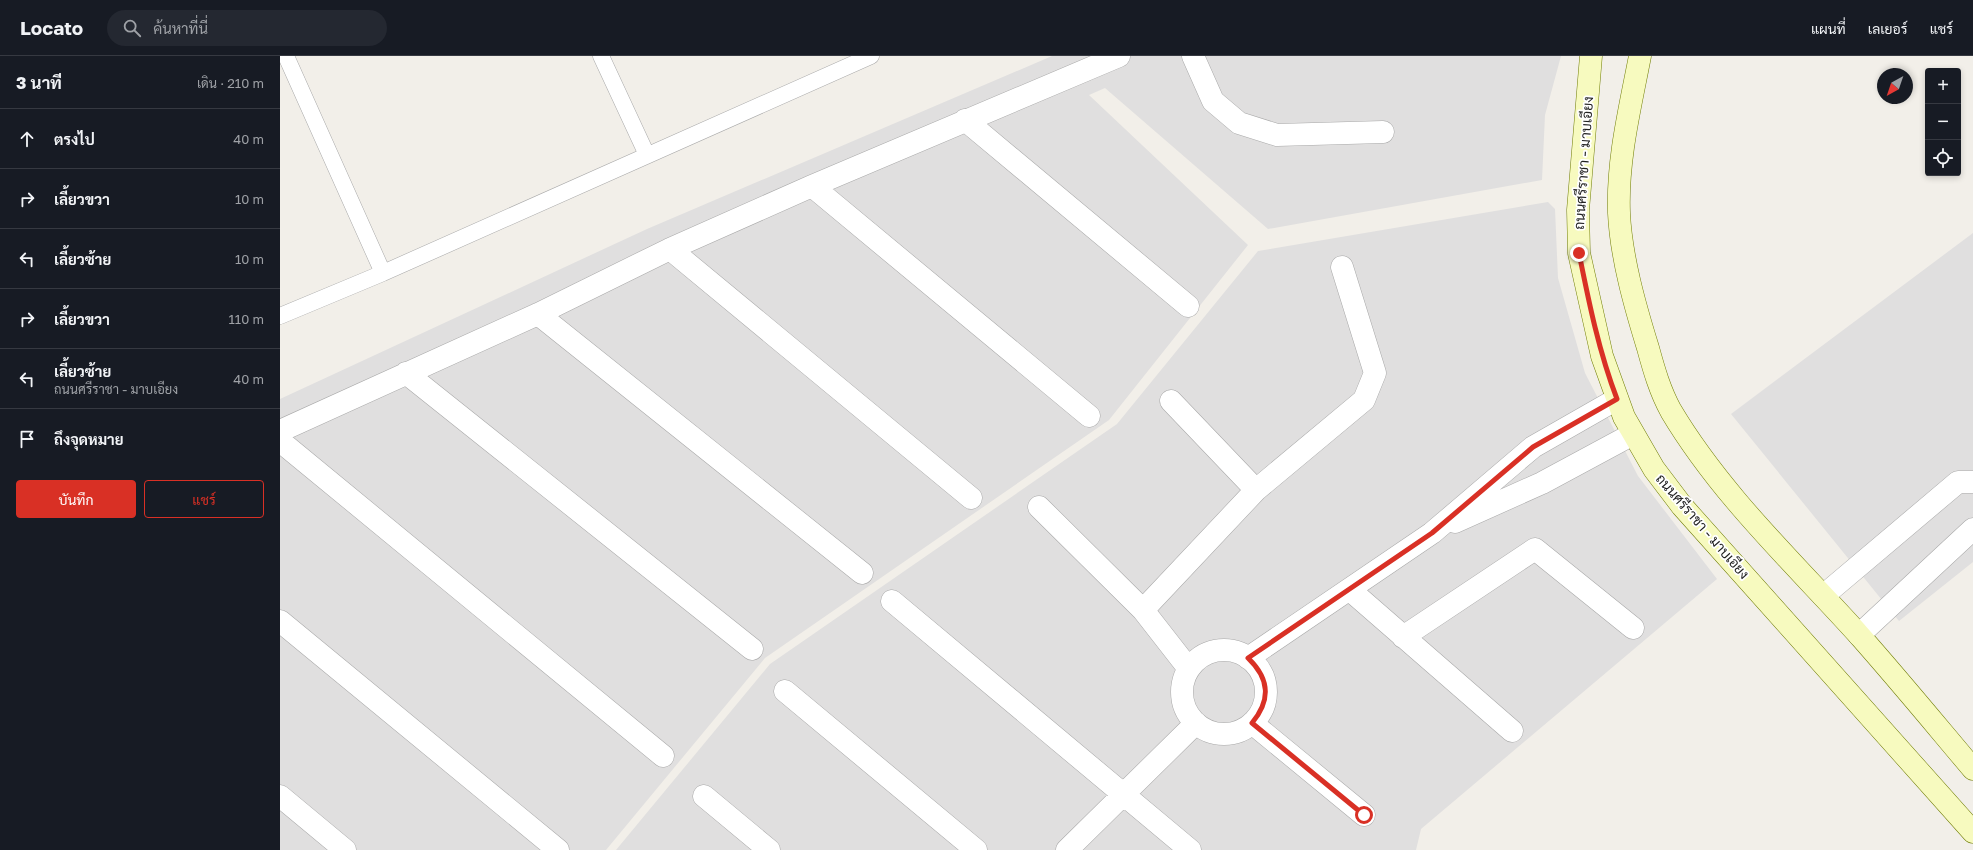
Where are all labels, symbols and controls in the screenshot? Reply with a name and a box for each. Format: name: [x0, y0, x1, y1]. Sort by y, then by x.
search box: [107, 10, 387, 46]
text: Locato: [20, 16, 83, 39]
icon: search: [121, 17, 143, 39]
text: ค้นหาที่นี่: [153, 19, 208, 37]
text: แผนที่: [1811, 20, 1846, 37]
text: เลเยอร์: [1868, 20, 1908, 37]
text: แชร์: [1930, 20, 1953, 37]
north arrow: [1877, 68, 1913, 104]
map controls: [1925, 68, 1961, 176]
button: +: [1925, 68, 1961, 104]
text: 3 นาที: [16, 72, 62, 93]
text: เดิน · 210 m: [197, 75, 264, 91]
street label: ถนนศรีราชา - มาบเอียง: [1570, 96, 1596, 230]
button: −: [1925, 104, 1961, 140]
icon: ahead: [16, 128, 38, 150]
text: ตรงไป: [54, 130, 95, 148]
text: 40 m: [233, 131, 264, 147]
button: locate: [1925, 140, 1961, 176]
icon: right: [16, 188, 38, 210]
text: เลี้ยวขวา: [54, 190, 110, 208]
text: 10 m: [235, 191, 264, 207]
route end: [1570, 244, 1588, 262]
icon: left: [16, 248, 38, 270]
text: เลี้ยวซ้าย: [54, 250, 111, 268]
text: 10 m: [235, 251, 264, 267]
icon: right: [16, 308, 38, 330]
text: เลี้ยวขวา: [54, 310, 110, 328]
text: 110 m: [229, 311, 264, 327]
text: เลี้ยวซ้าย: [54, 362, 111, 380]
icon: left: [16, 368, 38, 390]
text: 40 m: [233, 371, 264, 387]
text: ถนนศรีราชา - มาบเอียง: [54, 381, 178, 397]
icon: arrive: [16, 428, 38, 450]
text: ถึงจุดหมาย: [54, 430, 124, 448]
street label: ถนนศรีราชา - มาบเอียง: [1653, 470, 1753, 582]
button: บันทึก: [16, 480, 136, 518]
button: แชร์: [144, 480, 264, 518]
route start: [1355, 806, 1373, 824]

